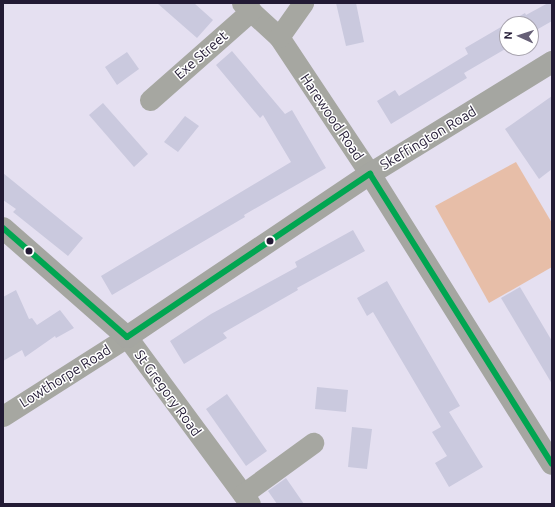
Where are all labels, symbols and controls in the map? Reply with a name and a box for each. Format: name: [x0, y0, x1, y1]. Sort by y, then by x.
north arrow: [499, 16, 539, 56]
street label: Exe Street: [171, 27, 231, 83]
text: N: [502, 31, 514, 40]
street label: Harewood Road: [297, 70, 367, 164]
street label: Skeffington Road: [377, 103, 479, 173]
unlabelled marker: [265, 236, 275, 246]
unlabelled marker: [24, 246, 34, 256]
street label: Lowthorpe Road: [16, 341, 114, 411]
street label: St Gregory Road: [131, 347, 205, 439]

